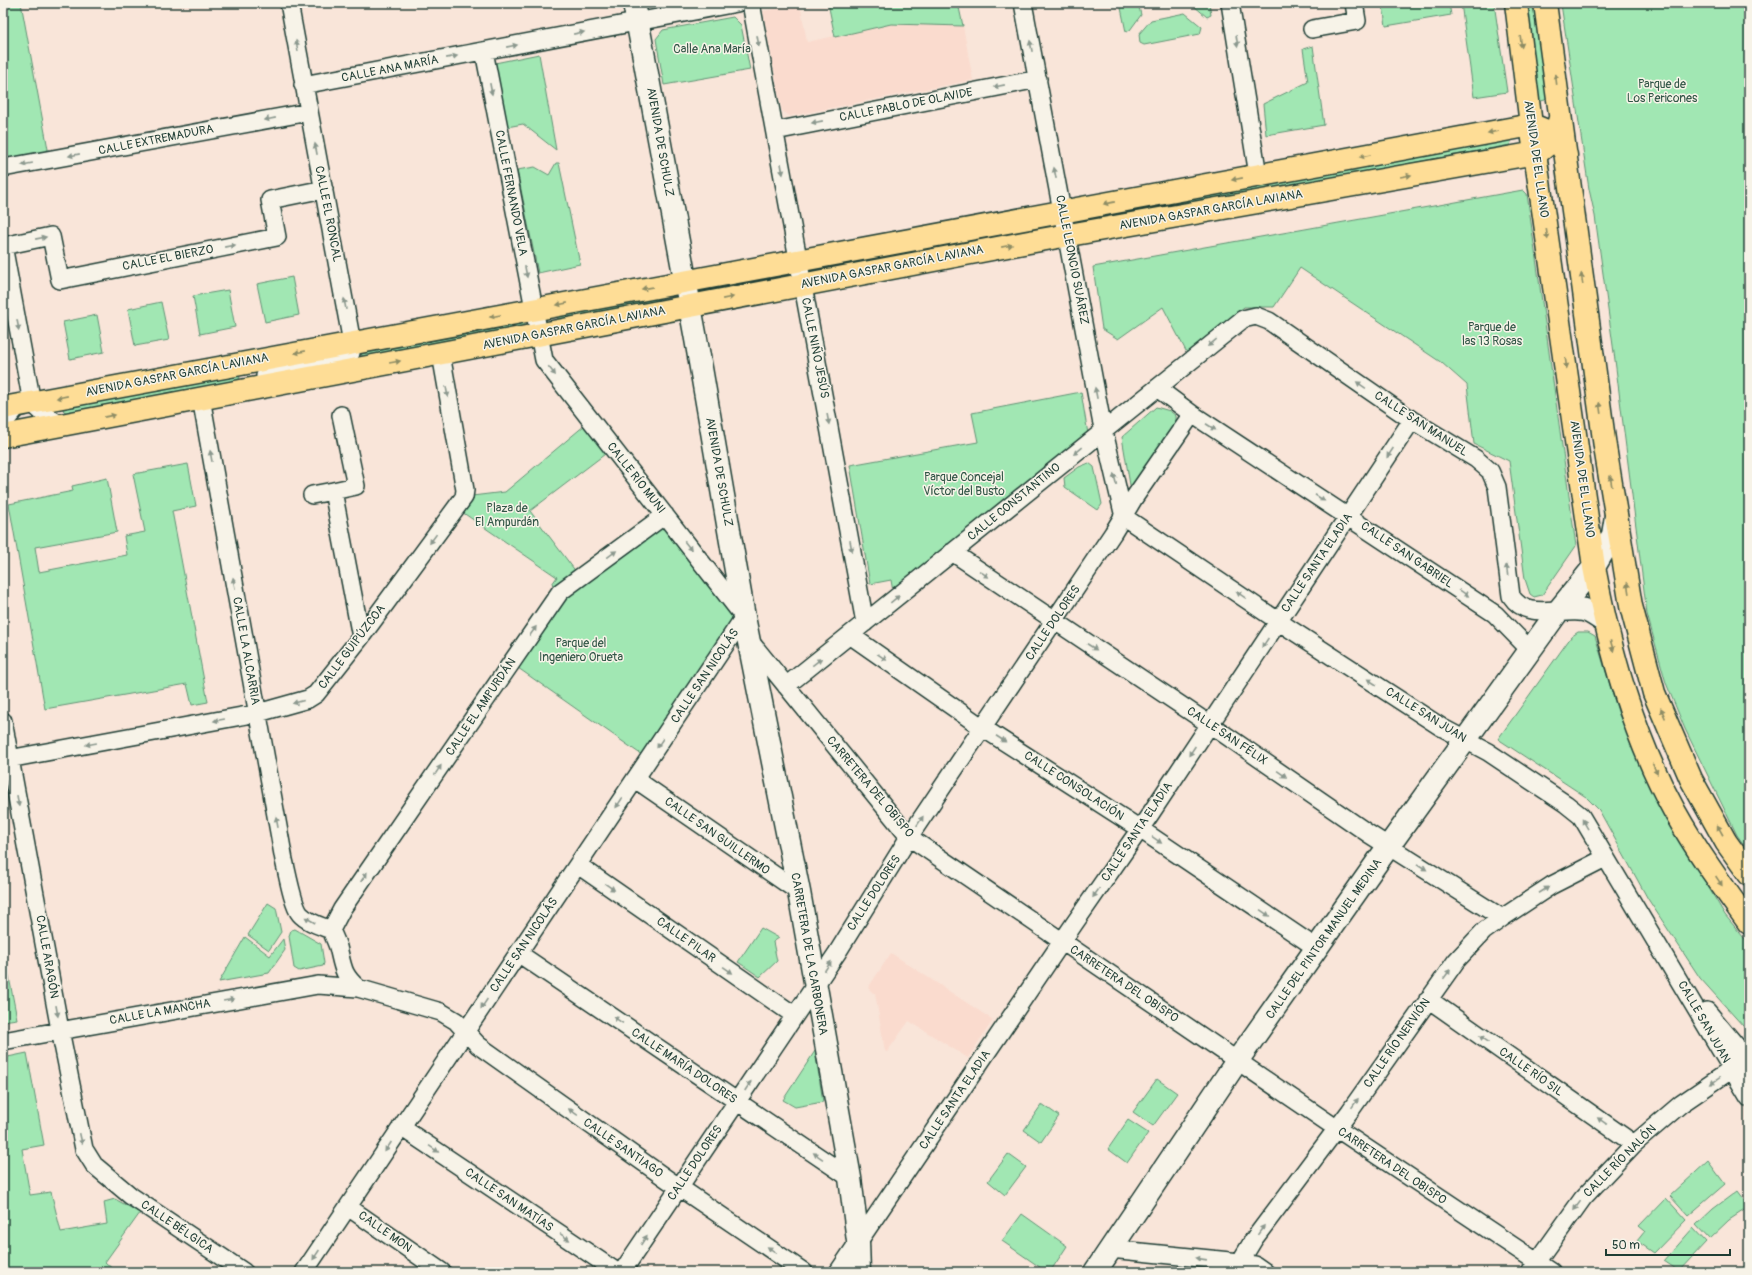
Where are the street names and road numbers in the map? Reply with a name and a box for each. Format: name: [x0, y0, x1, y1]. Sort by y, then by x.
street label: CALLE ANA MARÍA: [340, 51, 440, 86]
street label: CALLE PABLO DE OLAVIDE: [838, 85, 974, 125]
street label: AVENIDA DE SCHULZ: [643, 86, 677, 198]
street label: AVENIDA DE EL LLANO: [1520, 99, 1552, 219]
street label: CALLE EXTREMADURA: [97, 121, 215, 159]
street label: CALLE FERNANDO VELA: [491, 129, 531, 257]
street label: CALLE EL RONCAL: [311, 165, 345, 264]
street label: AVENIDA GASPAR GARCÍA LAVIANA: [1118, 185, 1304, 234]
street label: CALLE LEONCIO SUÁREZ: [1052, 194, 1093, 326]
street label: AVENIDA GASPAR GARCÍA LAVIANA: [799, 241, 985, 292]
street label: CALLE EL BIERZO: [121, 242, 215, 274]
street label: CALLE NIÑO JESÚS: [798, 296, 833, 400]
street label: AVENIDA GASPAR GARCÍA LAVIANA: [481, 302, 667, 353]
street label: AVENIDA GASPAR GARCÍA LAVIANA: [84, 349, 270, 400]
street label: CALLE SAN MANUEL: [1371, 388, 1471, 460]
street label: AVENIDA DE SCHULZ: [702, 416, 736, 528]
street label: AVENIDA DE EL LLANO: [1566, 419, 1598, 539]
street label: CALLE RÍO MUNI: [604, 439, 669, 517]
street label: CALLE CONSTANTINO: [965, 460, 1064, 544]
street label: CALLE SANTA ELADIA: [1278, 510, 1356, 616]
street label: CALLE SAN GABRIEL: [1358, 518, 1456, 592]
street label: CALLE DOLORES: [1022, 583, 1084, 663]
street label: CALLE LA ALCARRIA: [229, 596, 263, 706]
street label: CALLE GUIPÚZCOA: [315, 601, 389, 692]
street label: CALLE SAN NICOLÁS: [667, 625, 742, 726]
street label: CALLE EL AMPURDÁN: [442, 655, 519, 759]
street label: CALLE SAN JUAN: [1383, 684, 1469, 746]
street label: CALLE SAN FÉLIX: [1184, 703, 1271, 769]
street label: CARRETERA DEL OBISPO: [823, 733, 917, 841]
street label: CALLE CONSOLACIÓN: [1021, 747, 1127, 824]
street label: CALLE SANTA ELADIA: [1098, 779, 1176, 885]
street label: CALLE SAN GUILLERMO: [661, 794, 773, 878]
street label: CALLE DOLORES: [844, 852, 904, 934]
street label: CALLE DEL PINTOR MANUEL MEDINA: [1263, 856, 1385, 1022]
street label: CARRETERA DE LA CARBONERA: [787, 872, 831, 1037]
street label: CALLE SAN NICOLÁS: [486, 894, 561, 995]
street label: CALLE ARAGÓN: [32, 914, 63, 1000]
street label: CALLE PILAR: [653, 914, 719, 966]
street label: CARRETERA DEL OBISPO: [1067, 942, 1181, 1026]
street label: CALLE SAN JUAN: [1674, 978, 1734, 1066]
street label: CALLE RÍO NERVIÓN: [1360, 995, 1434, 1091]
street label: CALLE LA MANCHA: [108, 996, 212, 1028]
street label: CALLE MARÍA DOLORES: [628, 1024, 740, 1107]
street label: CALLE RÍO SIL: [1496, 1043, 1567, 1100]
street label: CALLE SANTA ELADIA: [916, 1047, 994, 1153]
street label: CALLE SANTIAGO: [580, 1115, 666, 1181]
street label: CALLE RÍO NALÓN: [1580, 1121, 1660, 1201]
street label: CALLE DOLORES: [664, 1123, 726, 1203]
street label: CARRETERA DEL OBISPO: [1335, 1124, 1449, 1208]
street label: CALLE SAN MATÍAS: [462, 1164, 557, 1235]
street label: CALLE BÉLGICA: [138, 1196, 217, 1257]
street label: CALLE MON: [355, 1208, 415, 1256]

